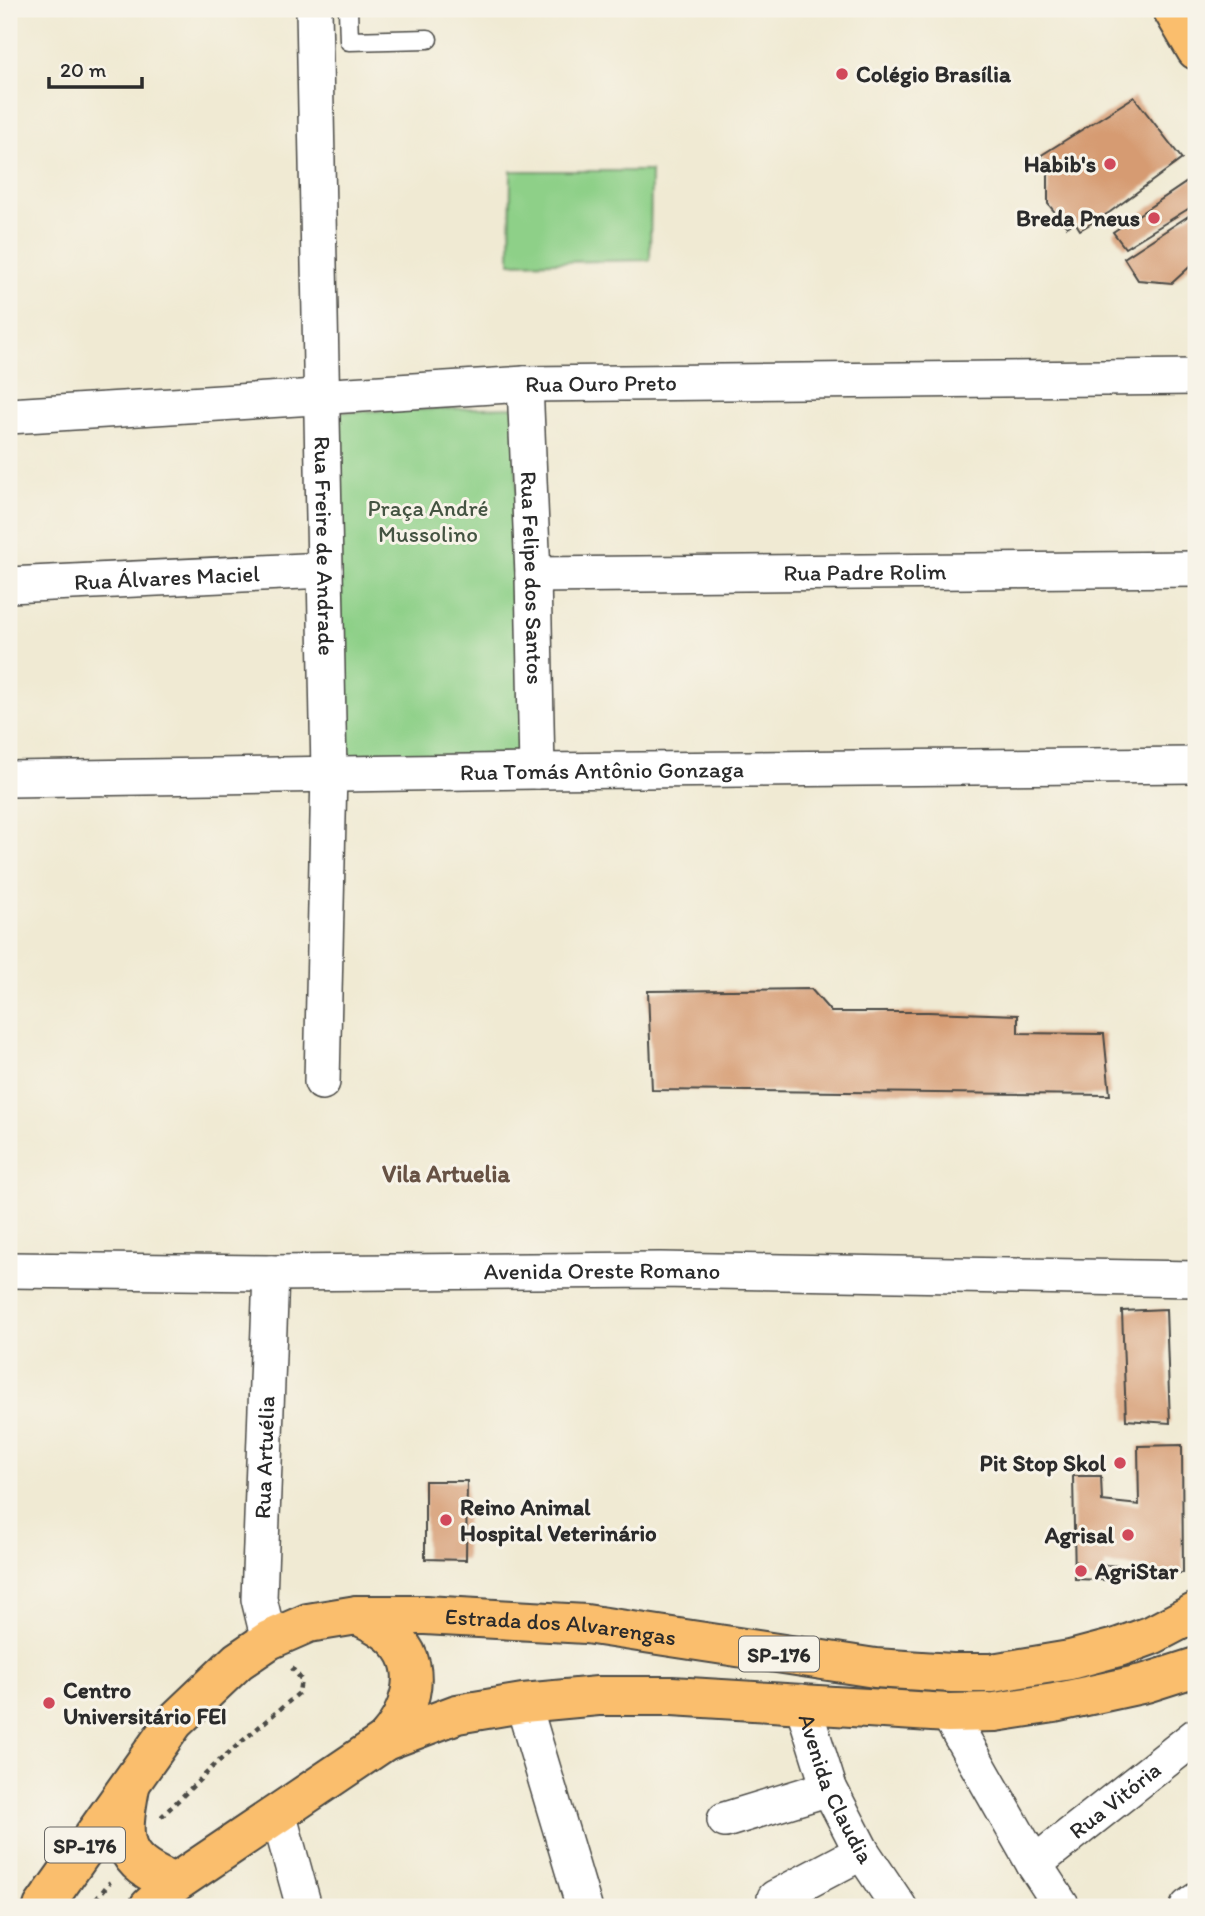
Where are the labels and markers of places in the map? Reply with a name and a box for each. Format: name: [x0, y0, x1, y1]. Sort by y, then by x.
place label: Colégio Brasília: [856, 60, 1012, 88]
marker: Colégio Brasília: [834, 66, 850, 82]
place label: Habib's: [1024, 150, 1096, 178]
marker: Habib's: [1102, 156, 1118, 172]
place label: Breda Pneus: [1016, 204, 1140, 232]
marker: Breda Pneus: [1146, 210, 1162, 226]
place label: Pit Stop Skol: [980, 1449, 1106, 1477]
marker: Pit Stop Skol: [1112, 1455, 1128, 1471]
place label: Reino Animal Hospital Veterinário: [460, 1493, 657, 1547]
marker: Reino Animal Hospital Veterinário: [438, 1512, 454, 1528]
place label: Agrisal: [1044, 1521, 1114, 1549]
marker: Agrisal: [1120, 1527, 1136, 1543]
place label: AgriStar: [1094, 1557, 1179, 1585]
marker: AgriStar: [1073, 1563, 1089, 1579]
place label: Centro Universitário FEI: [63, 1676, 227, 1730]
marker: Centro Universitário FEI: [41, 1695, 57, 1711]

